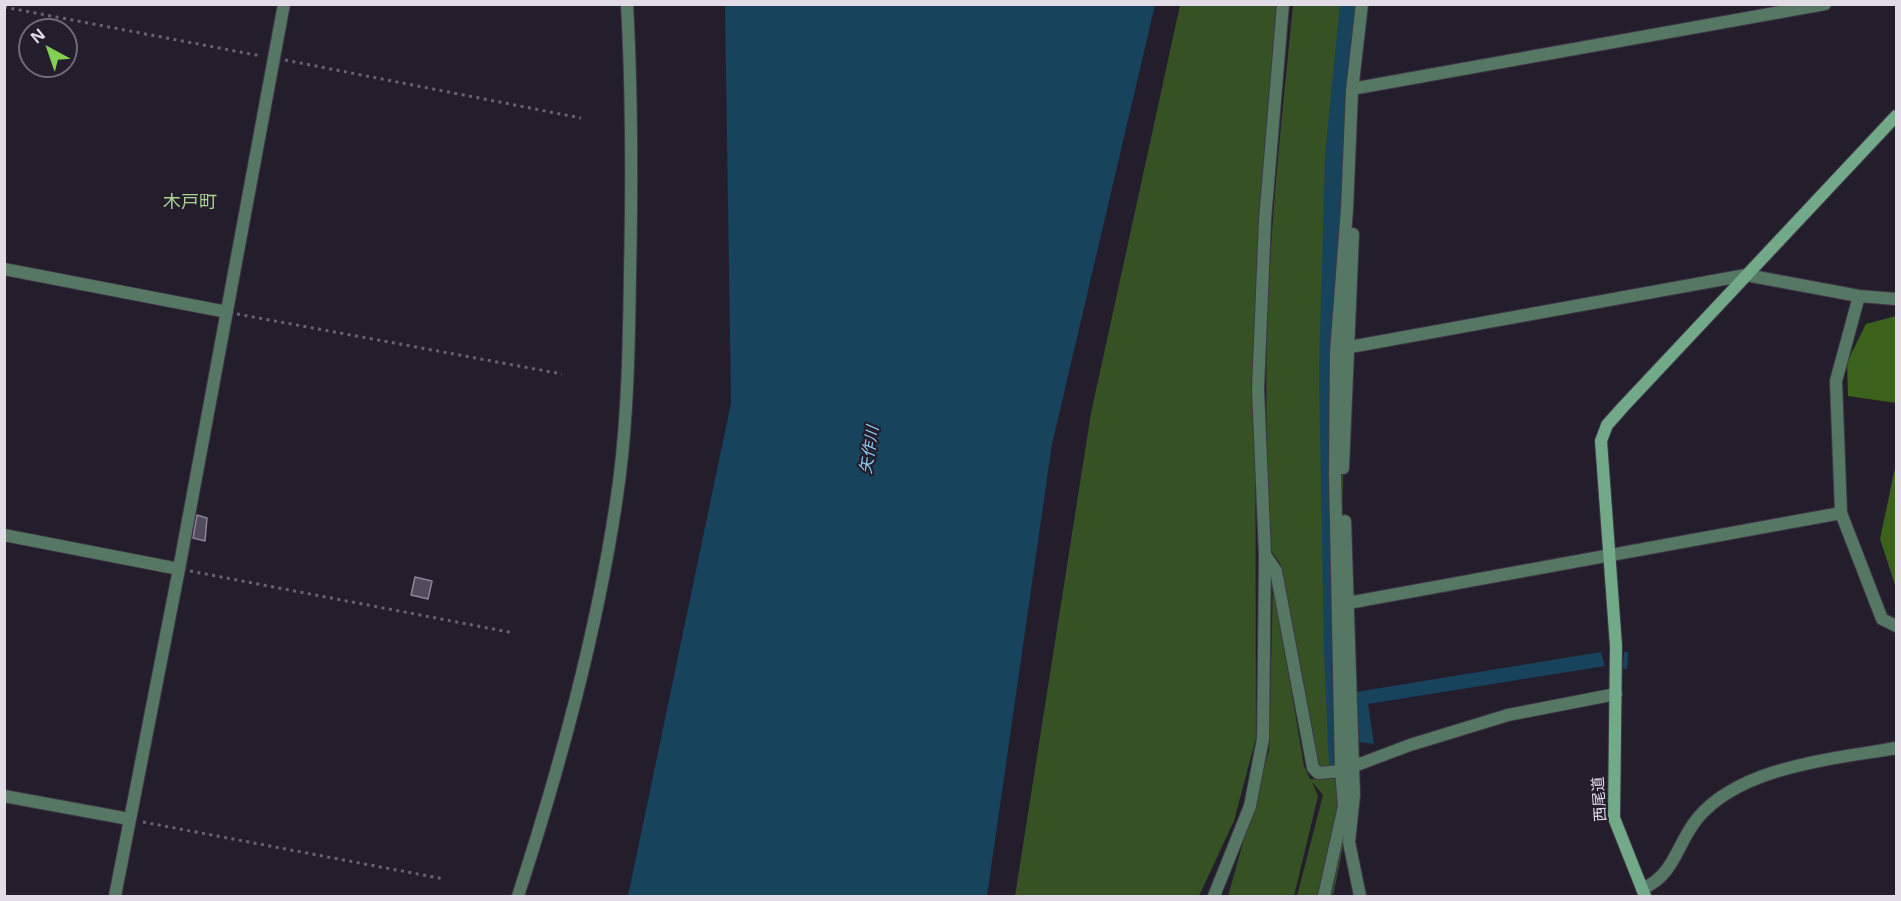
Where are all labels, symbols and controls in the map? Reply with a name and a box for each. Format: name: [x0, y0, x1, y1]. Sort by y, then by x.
north arrow: [18, 18, 78, 78]
text: N: [26, 23, 50, 48]
district label: 木戸町: [163, 192, 217, 214]
water label: 矢作川: [857, 425, 883, 475]
street label: 西尾道: [1589, 776, 1611, 822]

